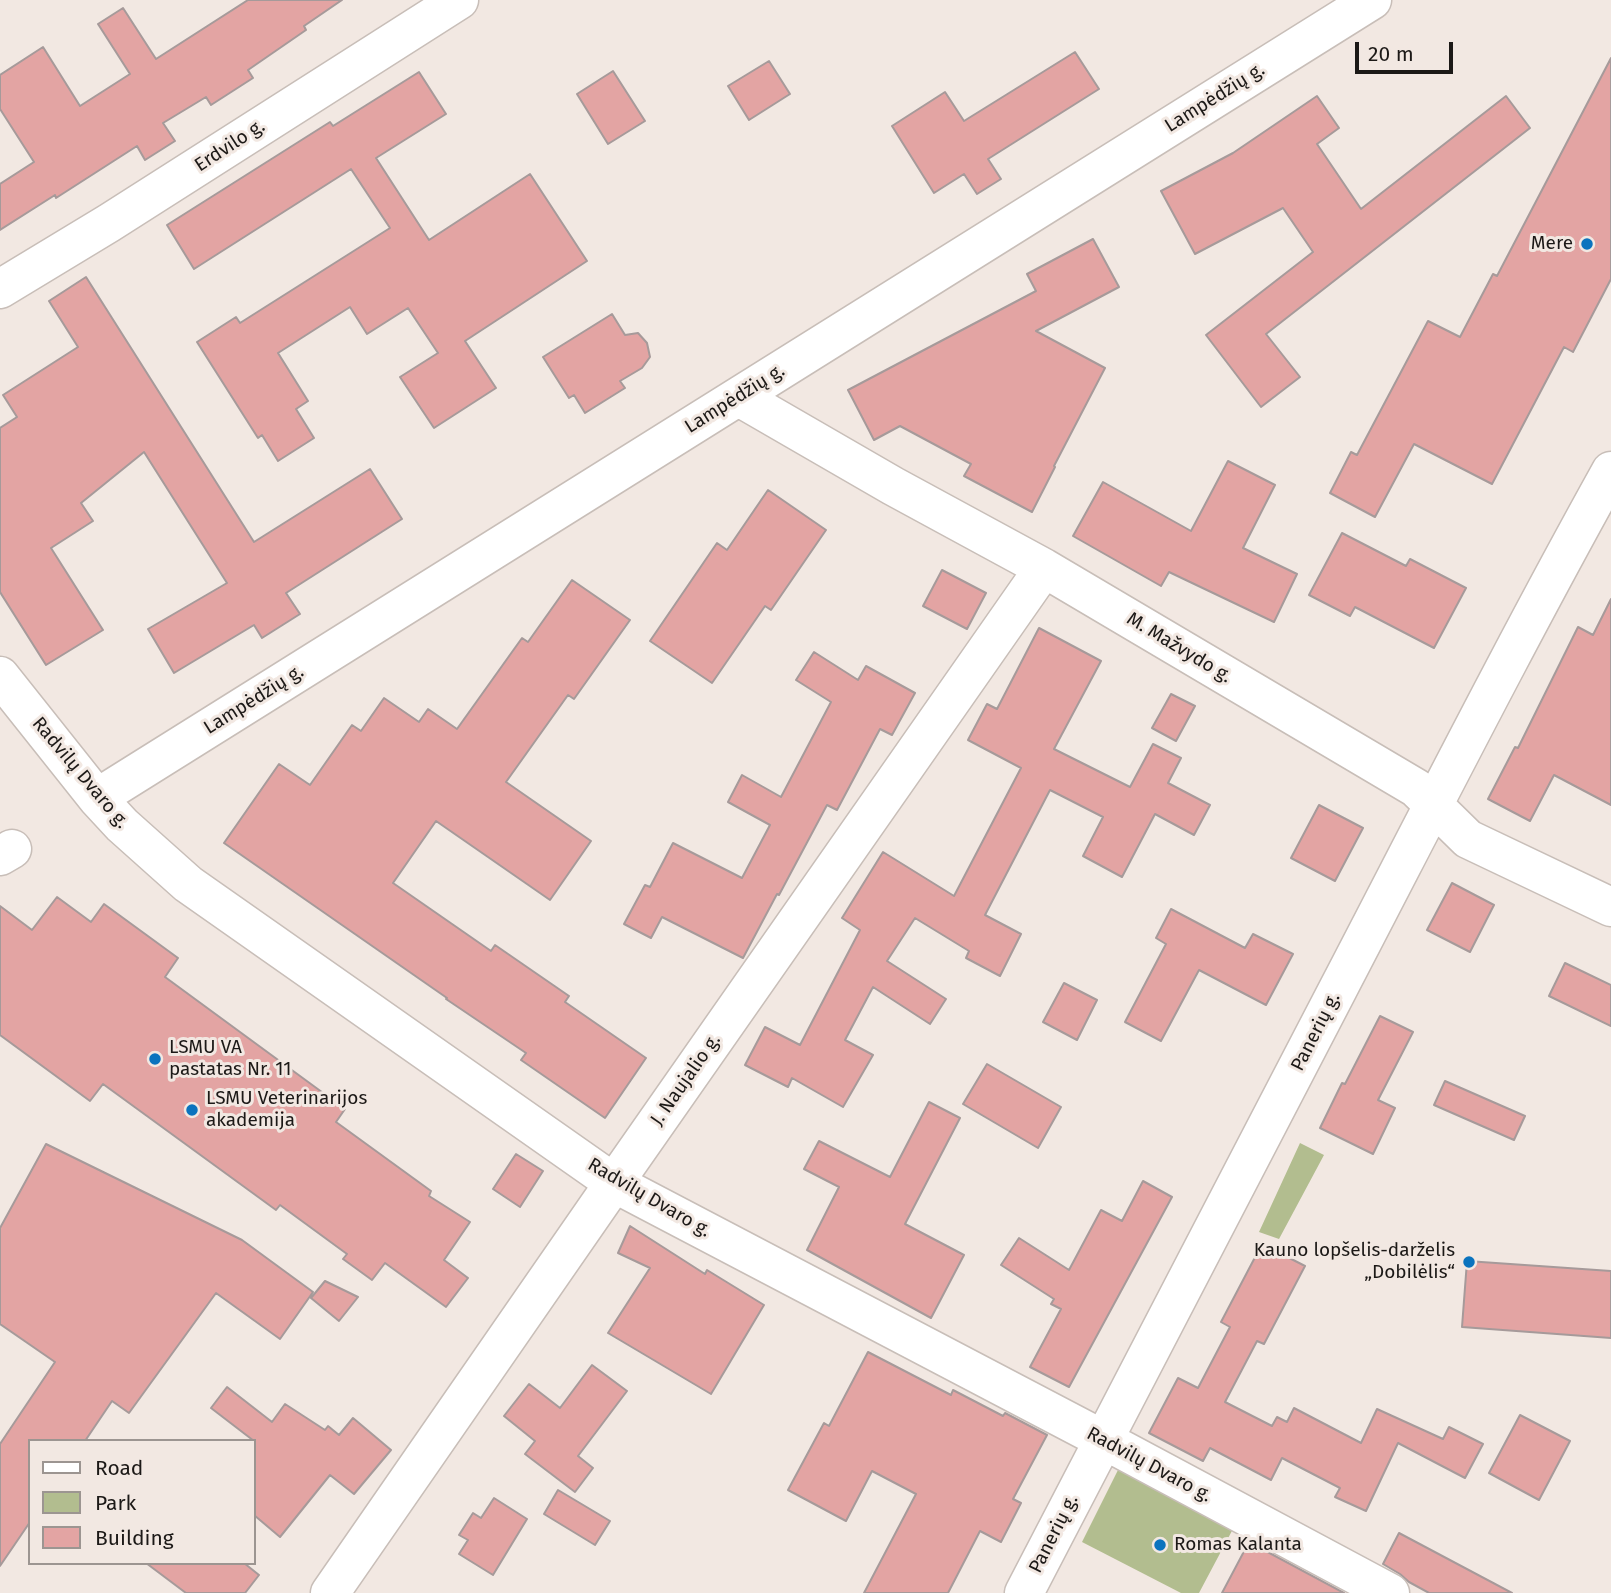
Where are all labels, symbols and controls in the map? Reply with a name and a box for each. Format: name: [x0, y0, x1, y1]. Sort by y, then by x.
scale bar: [1359, 28, 1457, 72]
text: 20 m: [1368, 41, 1414, 67]
street label: Lampėdžių g.: [1161, 58, 1269, 138]
street label: Erdvilo g.: [191, 115, 269, 177]
place label: Mere: [1531, 233, 1573, 255]
marker: Mere: [1579, 236, 1595, 252]
street label: Lampėdžių g.: [681, 359, 789, 439]
street label: M. Mažvydo g.: [1122, 608, 1236, 688]
street label: Lampėdžių g.: [200, 660, 308, 740]
street label: Radvilų Dvaro g.: [27, 713, 133, 833]
street label: Panerių g.: [1287, 989, 1345, 1075]
street label: J. Naujalio g.: [646, 1030, 726, 1130]
place label: LSMU VA pastatas Nr. 11: [169, 1037, 292, 1081]
marker: LSMU VA pastatas Nr. 11: [147, 1051, 163, 1067]
place label: LSMU Veterinarijos akademija: [206, 1088, 367, 1132]
marker: LSMU Veterinarijos akademija: [184, 1102, 200, 1118]
street label: Radvilų Dvaro g.: [583, 1154, 715, 1242]
place label: Kauno lopšelis-darželis „Dobilėlis“: [1254, 1240, 1455, 1284]
marker: Kauno lopšelis-darželis „Dobilėlis“: [1461, 1254, 1477, 1270]
street label: Radvilų Dvaro g.: [1083, 1422, 1215, 1508]
legend: [28, 1439, 256, 1565]
text: Road: [95, 1455, 143, 1481]
text: Park: [95, 1490, 136, 1516]
street label: Panerių g.: [1025, 1491, 1083, 1577]
text: Building: [95, 1525, 174, 1551]
place label: Romas Kalanta: [1174, 1534, 1302, 1556]
marker: Romas Kalanta: [1152, 1537, 1168, 1553]

